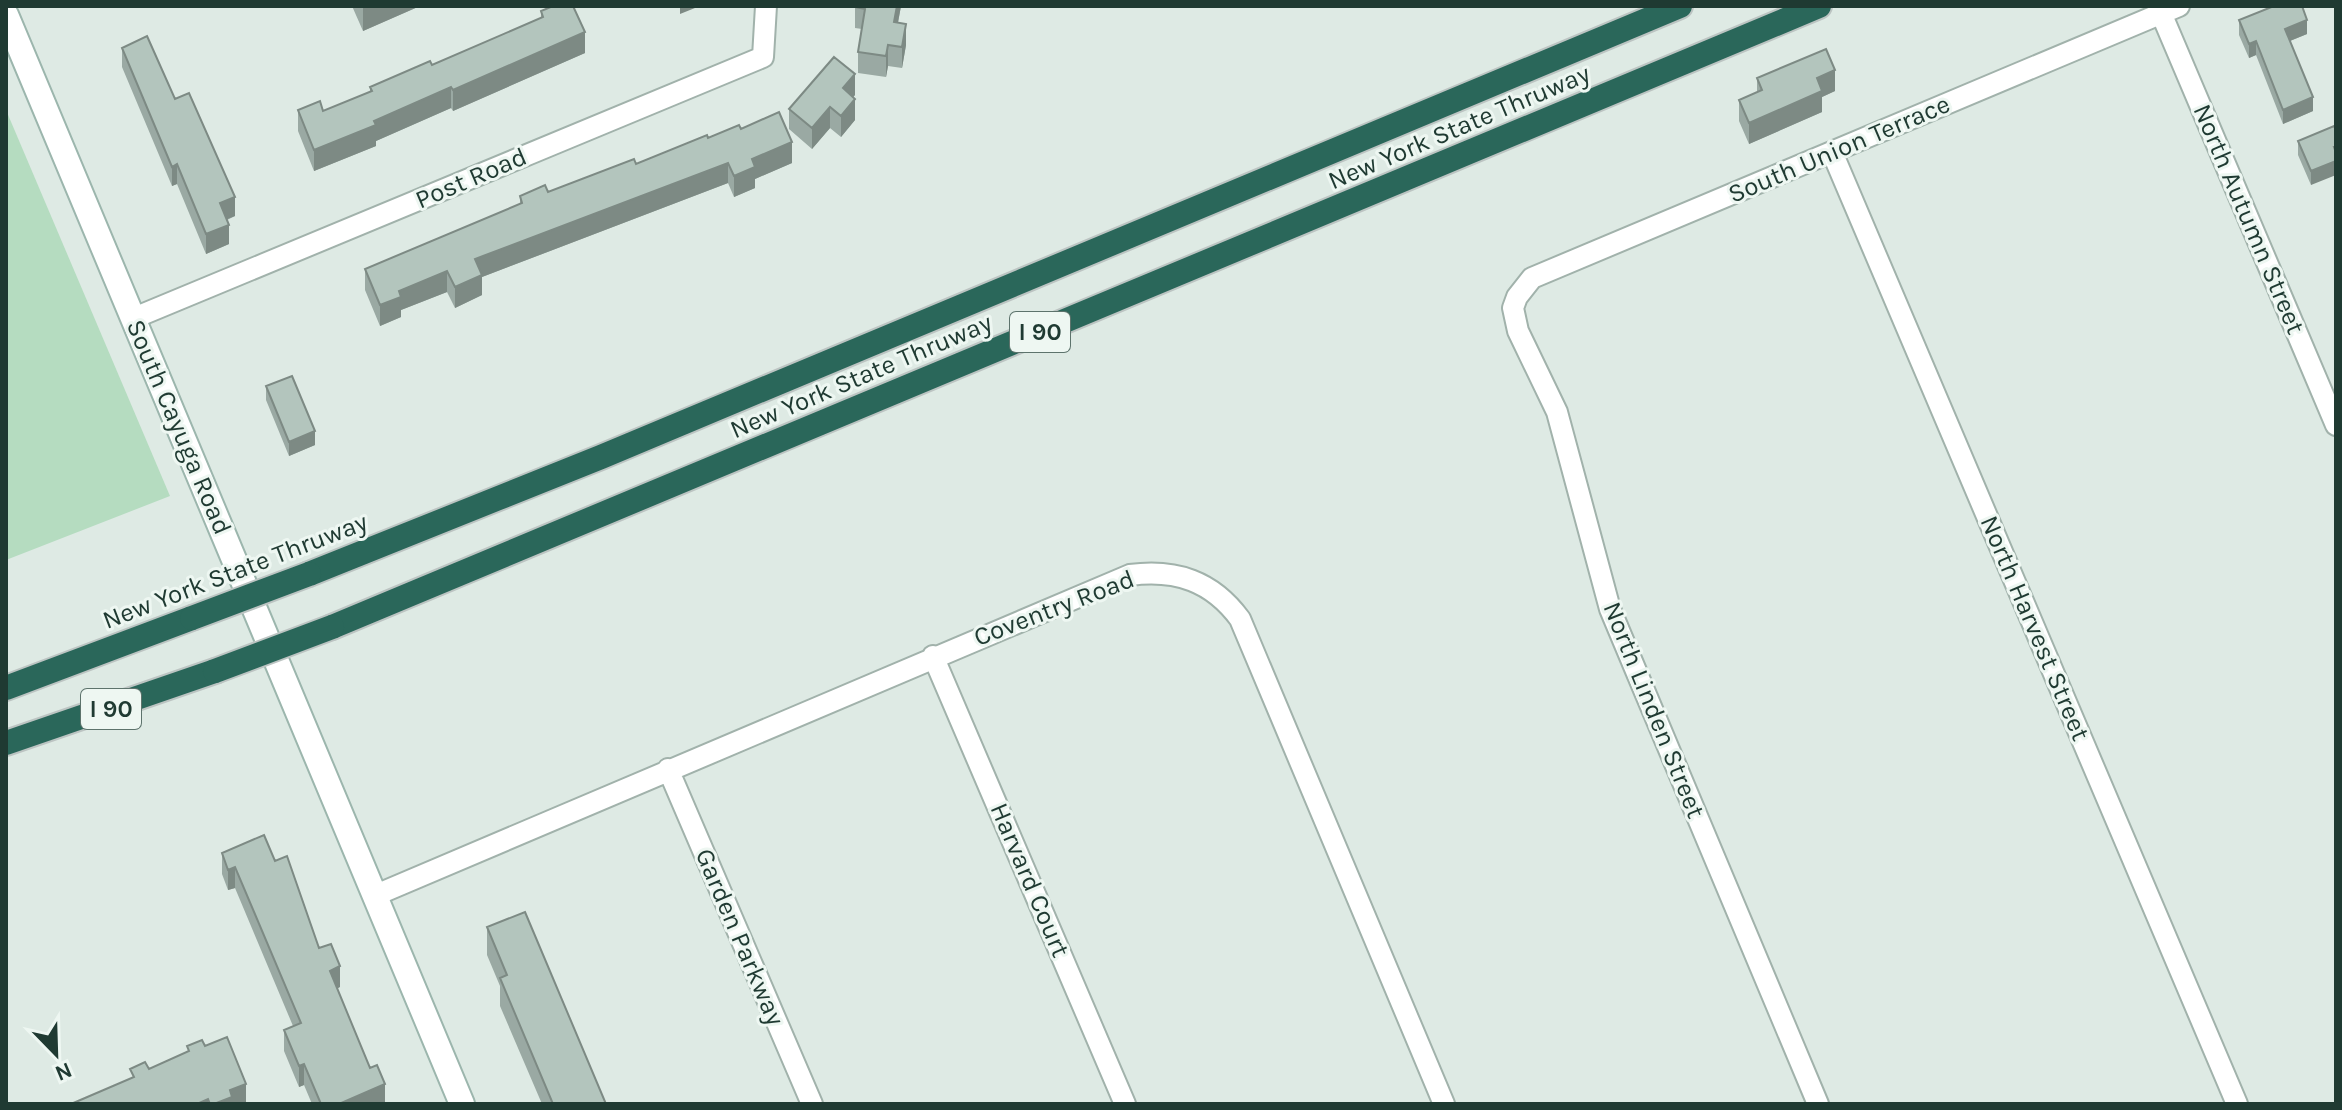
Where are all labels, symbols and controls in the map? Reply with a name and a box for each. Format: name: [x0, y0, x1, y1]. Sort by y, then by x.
street label: New York State Thruway: [1323, 58, 1595, 196]
street label: South Union Terrace: [1723, 88, 1955, 210]
street label: North Autumn Street: [2187, 99, 2312, 339]
street label: Post Road: [411, 141, 531, 215]
street label: New York State Thruway: [725, 307, 997, 445]
road number: I 90: [1010, 312, 1070, 352]
street label: South Cayuga Road: [120, 315, 238, 539]
street label: New York State Thruway: [98, 506, 372, 636]
street label: North Harvest Street: [1974, 511, 2097, 745]
street label: Coventry Road: [969, 563, 1139, 653]
street label: North Linden Street: [1596, 597, 1712, 823]
road number: I 90: [81, 689, 141, 729]
street label: Harvard Court: [984, 798, 1076, 962]
street label: Garden Parkway: [689, 844, 791, 1030]
north arrow: [16, 1014, 96, 1094]
text: N: [51, 1056, 76, 1087]

